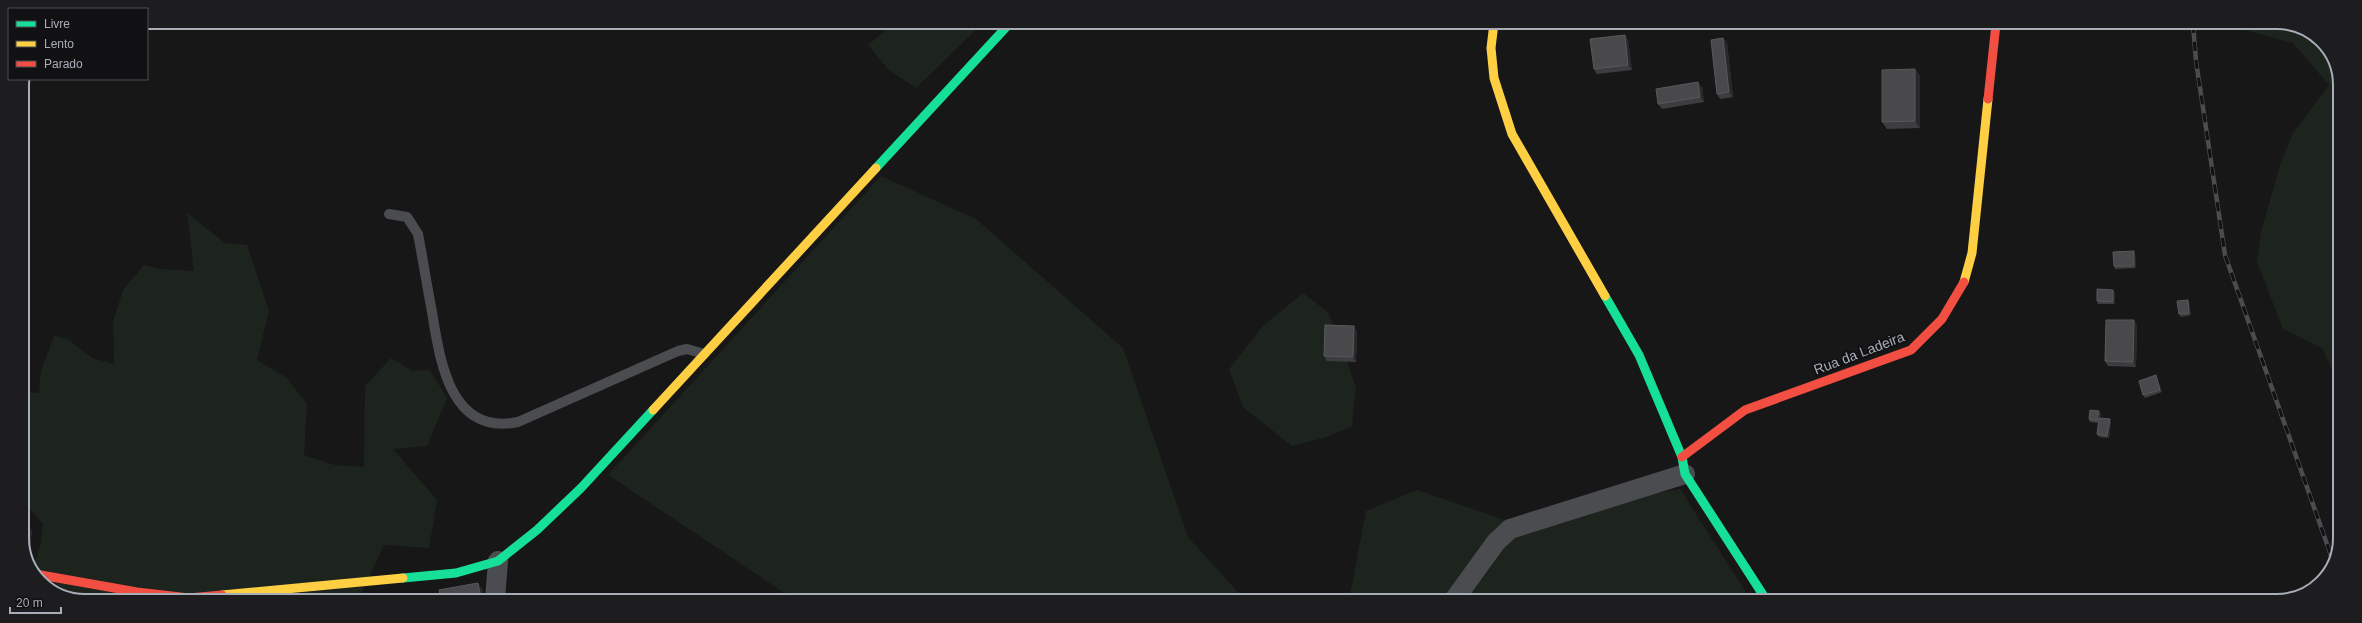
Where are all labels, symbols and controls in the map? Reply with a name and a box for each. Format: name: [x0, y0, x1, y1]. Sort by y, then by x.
legend: [8, 8, 148, 80]
text: Livre: [44, 17, 70, 31]
text: Lento: [44, 37, 74, 51]
text: Parado: [44, 57, 83, 71]
street label: Rua da Ladeira: [1811, 328, 1907, 378]
scale bar: [10, 589, 61, 615]
text: 20 m: [16, 596, 43, 610]

